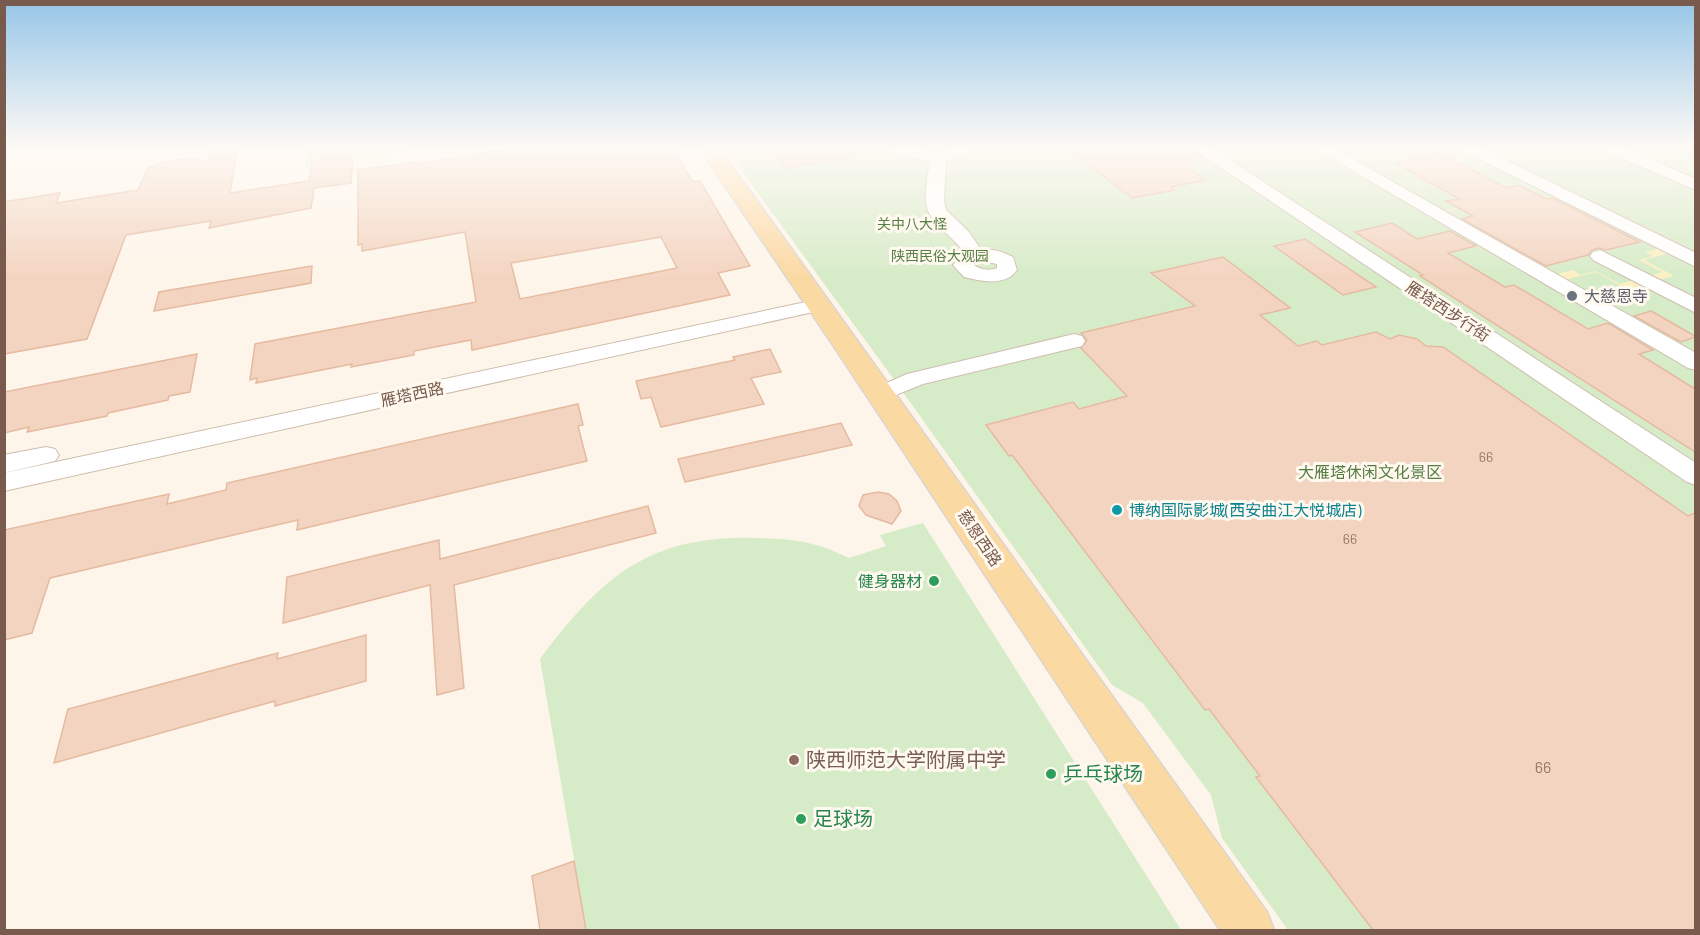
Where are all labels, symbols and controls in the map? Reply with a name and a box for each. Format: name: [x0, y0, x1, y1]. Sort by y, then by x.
park label: 关中八大怪: [877, 215, 947, 232]
park label: 陕西民俗大观园: [891, 247, 989, 264]
street label: 雁塔西步行街: [1403, 276, 1494, 345]
place label: 大慈恩寺: [1584, 286, 1648, 305]
marker: 大慈恩寺: [1565, 289, 1579, 303]
street label: 雁塔西路: [379, 378, 445, 409]
house number: 66: [1479, 448, 1493, 465]
park label: 大雁塔休闲文化景区: [1298, 462, 1442, 481]
place label: 博纳国际影城(西安曲江大悦城店): [1129, 500, 1362, 519]
marker: 博纳国际影城(西安曲江大悦城店): [1110, 503, 1124, 517]
street label: 慈恩西路: [955, 506, 1006, 570]
house number: 66: [1343, 530, 1357, 547]
place label: 健身器材: [858, 571, 922, 590]
marker: 健身器材: [927, 574, 941, 588]
place label: 陕西师范大学附属中学: [806, 747, 1006, 771]
marker: 陕西师范大学附属中学: [787, 753, 801, 767]
house number: 66: [1535, 757, 1551, 776]
place label: 乒乓球场: [1063, 761, 1143, 785]
marker: 乒乓球场: [1044, 767, 1058, 781]
place label: 足球场: [813, 806, 873, 830]
marker: 足球场: [794, 812, 808, 826]

